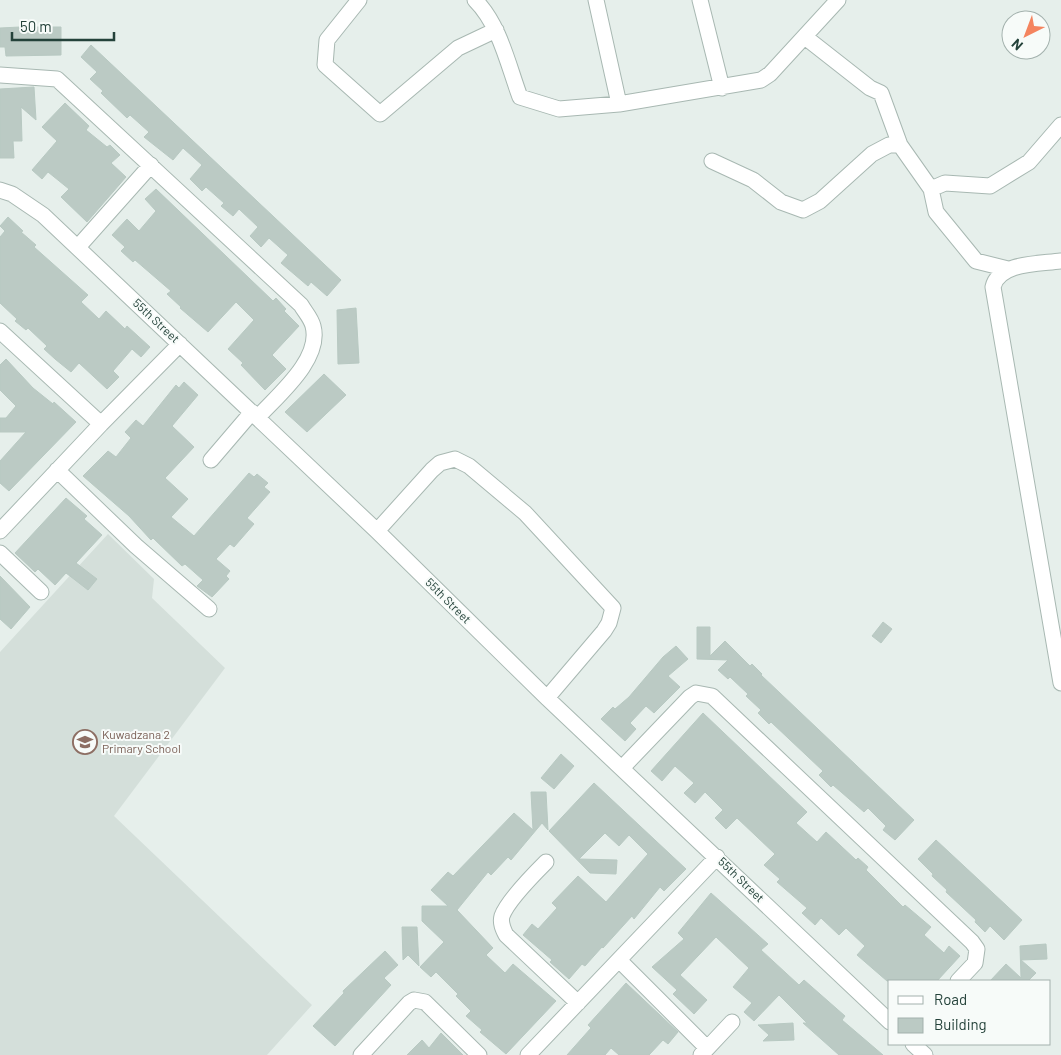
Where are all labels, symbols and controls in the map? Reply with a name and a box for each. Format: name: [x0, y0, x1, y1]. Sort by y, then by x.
scale bar: [12, 10, 115, 42]
north arrow: [1001, 10, 1051, 60]
text: 50 m: [20, 17, 52, 35]
text: N: [1008, 36, 1026, 54]
street label: 55th Street: [131, 295, 183, 345]
street label: 55th Street: [423, 575, 474, 626]
place label: Kuwadzana 2 Primary School: [102, 727, 181, 755]
school or university icon: Kuwadzana 2 Primary School: [72, 729, 98, 755]
street label: 55th Street: [716, 854, 768, 905]
legend: [888, 980, 1051, 1045]
text: Road: [934, 990, 967, 1008]
text: Building: [934, 1015, 987, 1033]

